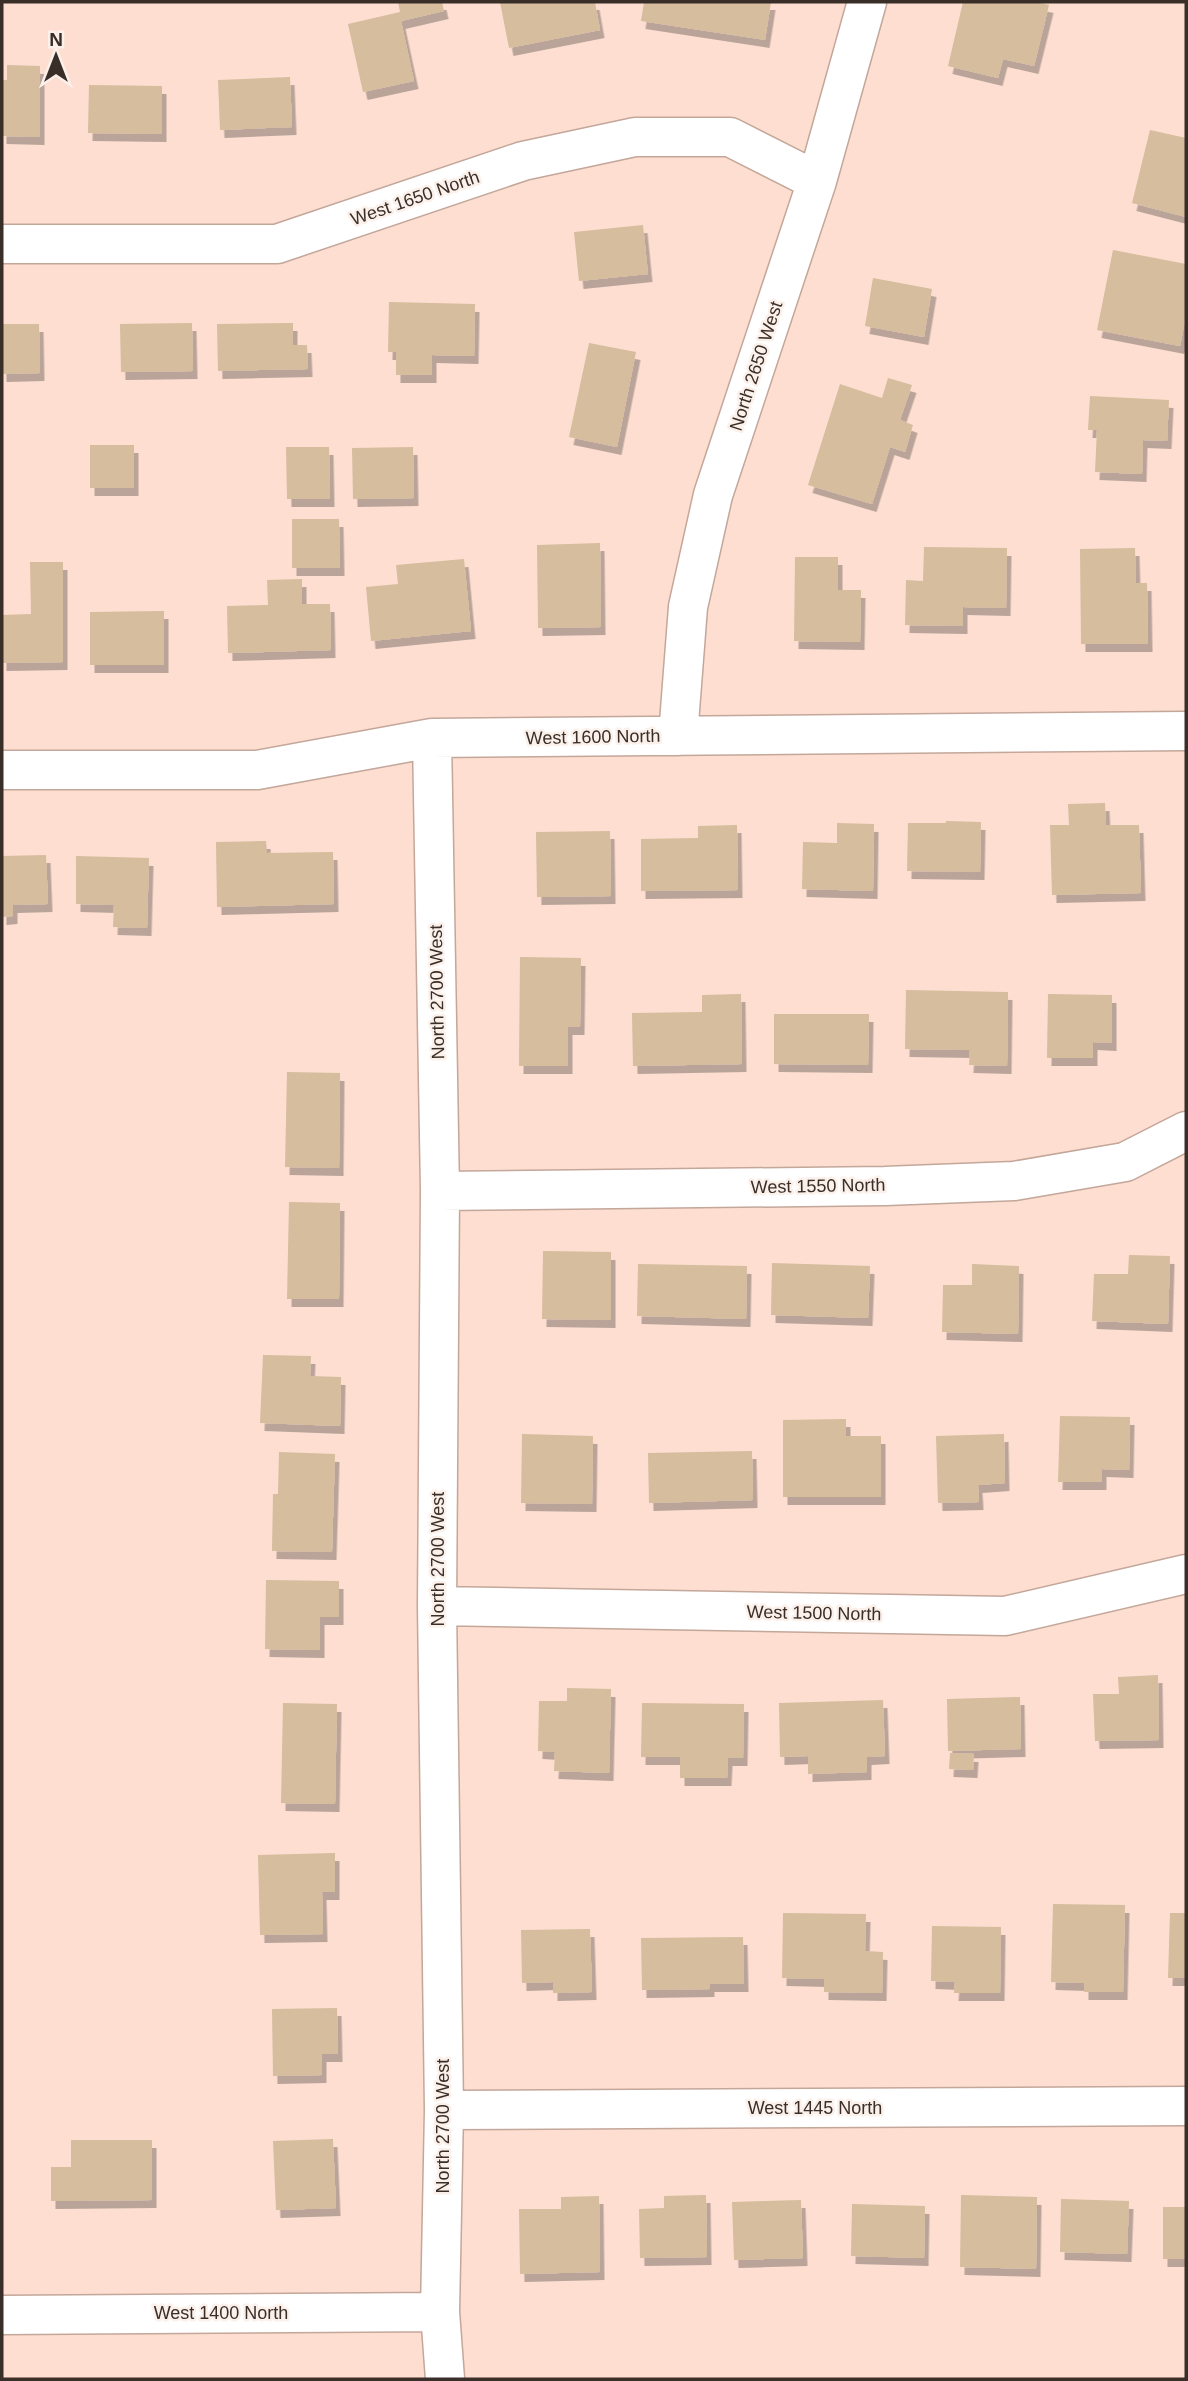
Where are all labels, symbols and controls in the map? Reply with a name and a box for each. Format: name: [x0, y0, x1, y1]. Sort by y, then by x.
north arrow: [21, 21, 91, 91]
text: N: [49, 29, 63, 50]
street label: West 1650 North: [348, 167, 482, 229]
street label: North 2650 West: [726, 299, 786, 433]
street label: West 1600 North: [525, 726, 661, 748]
street label: North 2700 West: [426, 924, 448, 1060]
street label: West 1550 North: [750, 1175, 886, 1197]
street label: North 2700 West: [428, 1492, 448, 1626]
street label: West 1500 North: [746, 1602, 882, 1624]
street label: North 2700 West: [433, 2059, 453, 2193]
street label: West 1445 North: [748, 2098, 882, 2118]
street label: West 1400 North: [154, 2303, 288, 2323]

